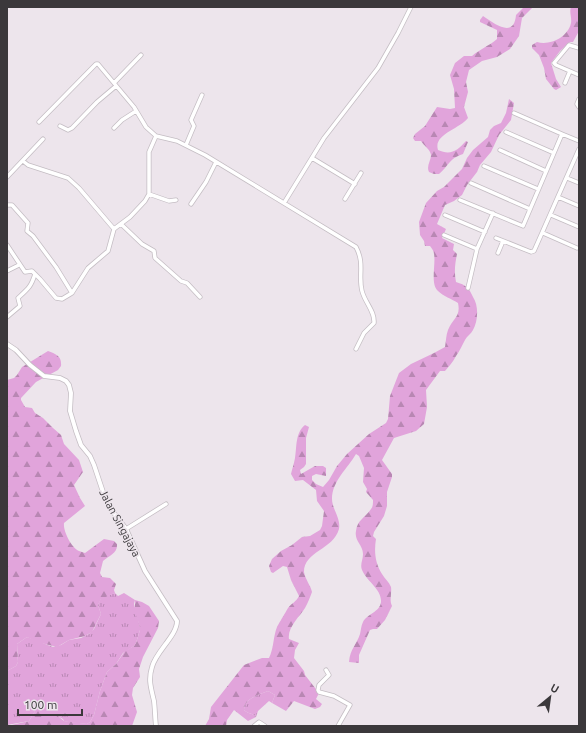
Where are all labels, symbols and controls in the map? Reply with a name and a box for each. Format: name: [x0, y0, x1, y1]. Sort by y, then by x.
street label: Jalan Singajaya: [97, 487, 143, 559]
north arrow: [530, 677, 570, 717]
text: U: [549, 681, 561, 695]
scale bar: [18, 691, 82, 717]
text: 100 m: [24, 698, 57, 711]

